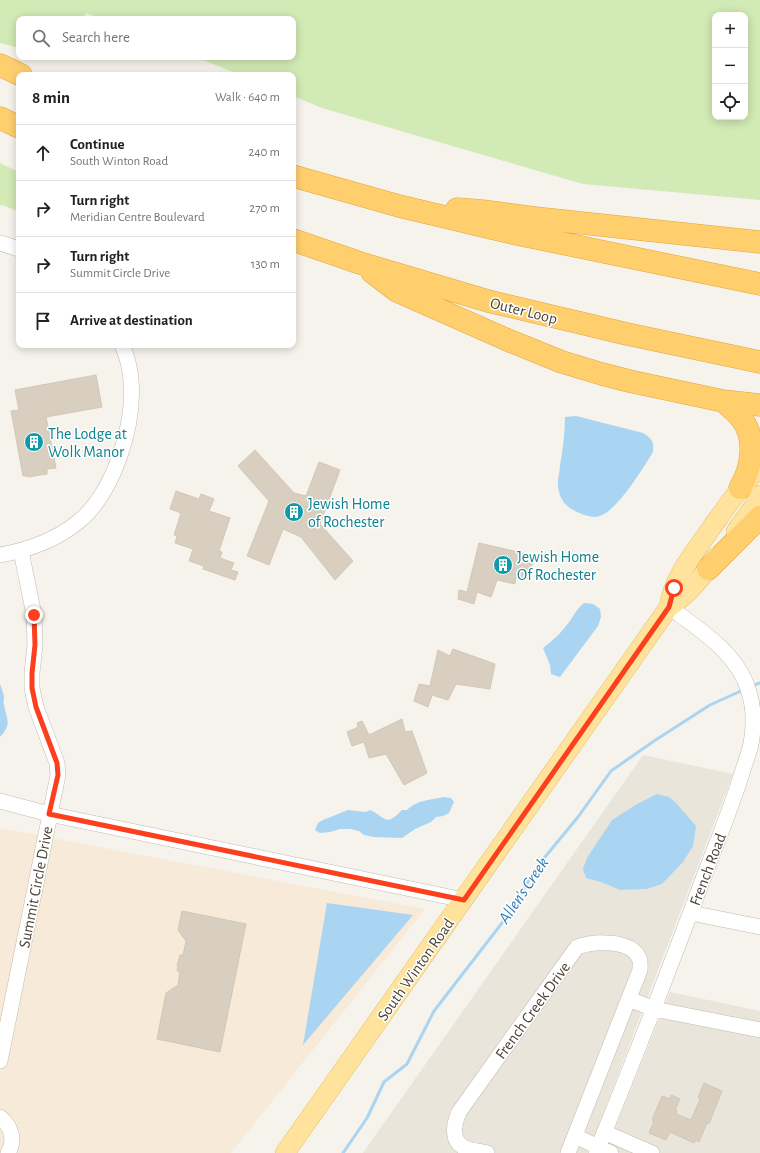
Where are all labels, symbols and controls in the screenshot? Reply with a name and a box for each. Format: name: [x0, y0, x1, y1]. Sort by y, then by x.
map controls: [712, 12, 748, 120]
button: +: [712, 12, 748, 48]
search box: [16, 16, 296, 60]
icon: search: [30, 27, 52, 49]
text: Search here: [62, 30, 130, 45]
button: −: [712, 48, 748, 84]
button: locate: [712, 84, 748, 120]
text: 8 min: [32, 89, 70, 106]
text: Walk · 640 m: [215, 91, 280, 104]
text: Continue: [70, 137, 125, 152]
icon: ahead: [32, 142, 54, 164]
text: 240 m: [248, 146, 280, 159]
text: South Winton Road: [70, 155, 168, 168]
text: Turn right: [70, 193, 129, 208]
icon: right: [32, 198, 54, 220]
text: 270 m: [249, 202, 280, 215]
text: Meridian Centre Boulevard: [70, 211, 205, 224]
text: Turn right: [70, 249, 129, 264]
icon: right: [32, 254, 54, 276]
text: 130 m: [251, 258, 280, 271]
text: Summit Circle Drive: [70, 267, 170, 280]
street label: Outer Loop: [488, 295, 559, 327]
icon: arrive: [32, 310, 54, 332]
text: Arrive at destination: [70, 313, 193, 328]
place label: The Lodge at Wolk Manor: [48, 426, 127, 460]
building icon: The Lodge at Wolk Manor: [23, 431, 45, 453]
place label: Jewish Home of Rochester: [308, 496, 390, 530]
building icon: Jewish Home of Rochester: [283, 501, 305, 523]
place label: Jewish Home Of Rochester: [517, 549, 599, 583]
building icon: Jewish Home Of Rochester: [492, 554, 514, 576]
route start: [665, 579, 683, 597]
route end: [25, 606, 43, 624]
street label: Summit Circle Drive: [16, 825, 56, 949]
street label: French Road: [687, 831, 729, 908]
water label: Allen's Creek: [495, 854, 552, 927]
street label: South Winton Road: [375, 915, 457, 1024]
street label: French Creek Drive: [492, 959, 573, 1062]

